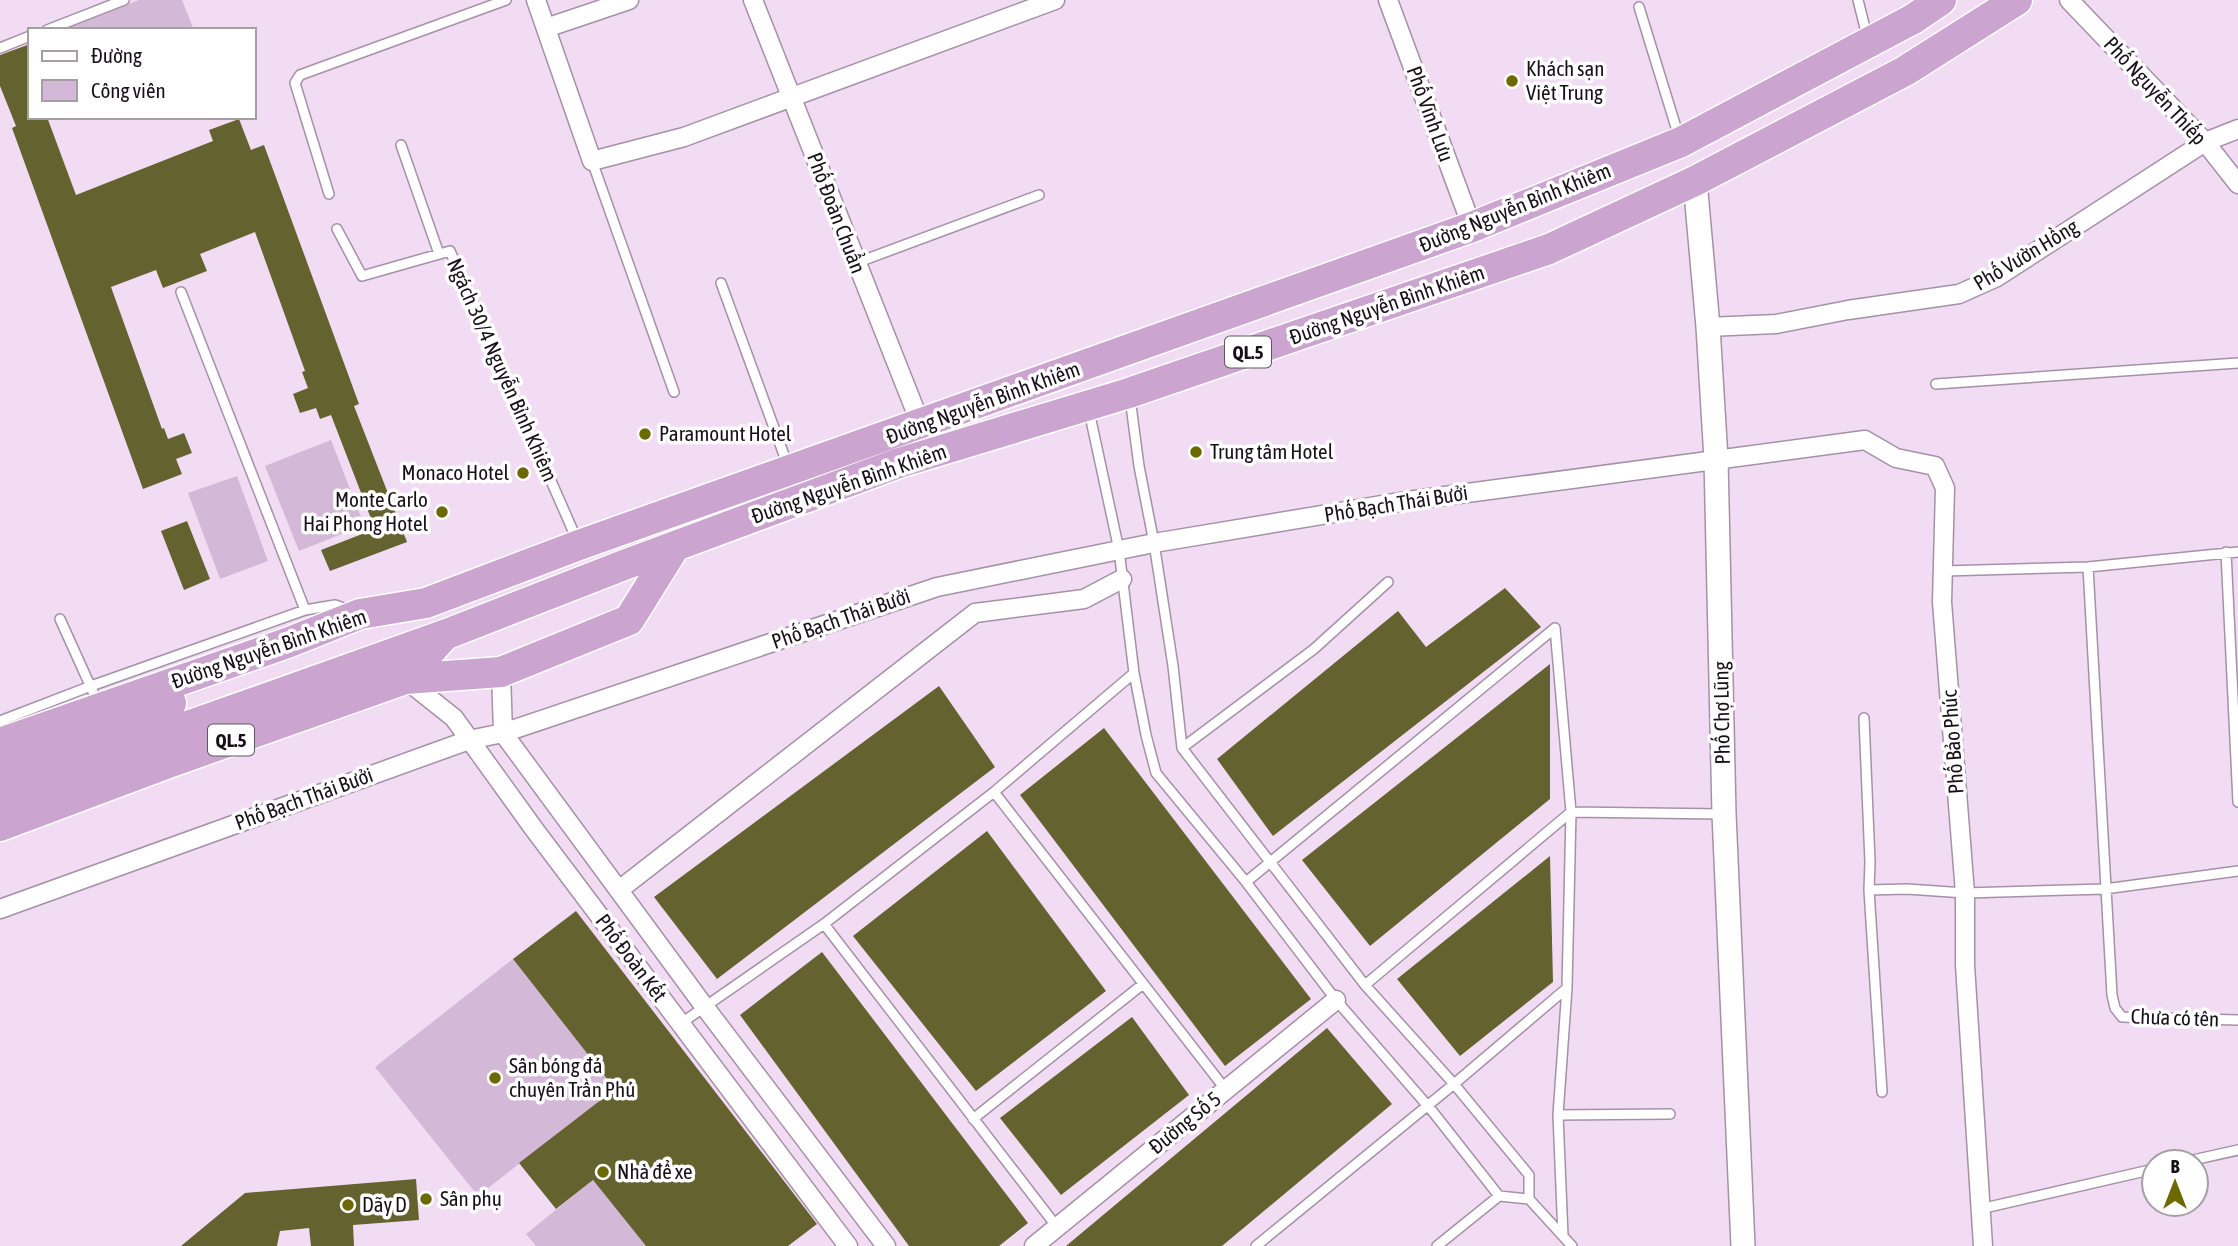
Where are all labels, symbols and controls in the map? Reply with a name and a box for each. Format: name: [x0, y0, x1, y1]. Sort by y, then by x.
legend: [28, 28, 256, 119]
street label: Phố Nguyễn Thiếp: [2100, 31, 2212, 149]
text: Đường: [91, 43, 142, 67]
place label: Khách sạn Việt Trung: [1526, 56, 1604, 104]
street label: Phố Vĩnh Lưu: [1403, 63, 1459, 165]
marker: Khách sạn Việt Trung: [1504, 73, 1520, 89]
text: Công viên: [91, 78, 166, 102]
street label: Phố Đoàn Chuẩn: [803, 149, 871, 276]
street label: Đường Nguyễn Bỉnh Khiêm: [1415, 158, 1614, 256]
street label: Phố Vườn Hồng: [1969, 214, 2082, 295]
street label: Ngách 30/4 Nguyễn Bỉnh Khiêm: [443, 254, 563, 485]
street label: Đường Nguyễn Bình Khiêm: [1286, 259, 1487, 349]
road number: QL.5: [1225, 336, 1271, 368]
street label: Đường Nguyễn Bỉnh Khiêm: [882, 356, 1083, 448]
place label: Paramount Hotel: [659, 421, 792, 445]
marker: Paramount Hotel: [637, 426, 653, 442]
street label: Đường Nguyễn Bình Khiêm: [748, 438, 949, 528]
place label: Trung tâm Hotel: [1210, 439, 1334, 463]
marker: Trung tâm Hotel: [1188, 444, 1204, 460]
place label: Monaco Hotel: [402, 460, 509, 484]
marker: Monaco Hotel: [515, 465, 531, 481]
street label: Phố Bạch Thái Bưởi: [1322, 480, 1469, 526]
place label: Monte Carlo Hai Phong Hotel: [303, 487, 428, 535]
marker: Monte Carlo Hai Phong Hotel: [434, 504, 450, 520]
street label: Phố Bạch Thái Bưởi: [768, 583, 913, 653]
street label: Đường Nguyễn Bỉnh Khiêm: [168, 603, 369, 693]
street label: Phố Chợ Lũng: [1708, 661, 1734, 765]
street label: Phố Bảo Phúc: [1936, 689, 1968, 795]
road number: QL.5: [208, 724, 254, 755]
street label: Phố Bạch Thái Bưởi: [231, 762, 376, 834]
street label: Phố Đoàn Kết: [591, 909, 672, 1006]
street label: Chưa có tên: [2130, 1003, 2220, 1031]
place label: Sân bóng đá chuyên Trần Phú: [509, 1053, 635, 1101]
marker: Sân bóng đá chuyên Trần Phú: [487, 1070, 503, 1086]
street label: Đường Số 5: [1144, 1086, 1225, 1158]
north arrow: [2140, 1148, 2210, 1218]
text: B: [2170, 1155, 2180, 1177]
place label: Nhà để xe: [617, 1159, 693, 1183]
marker: Nhà để xe: [595, 1164, 611, 1180]
place label: Sân phụ: [440, 1186, 502, 1210]
marker: Sân phụ: [418, 1191, 434, 1207]
place label: Dãy D: [362, 1192, 407, 1216]
marker: Dãy D: [340, 1197, 356, 1213]

